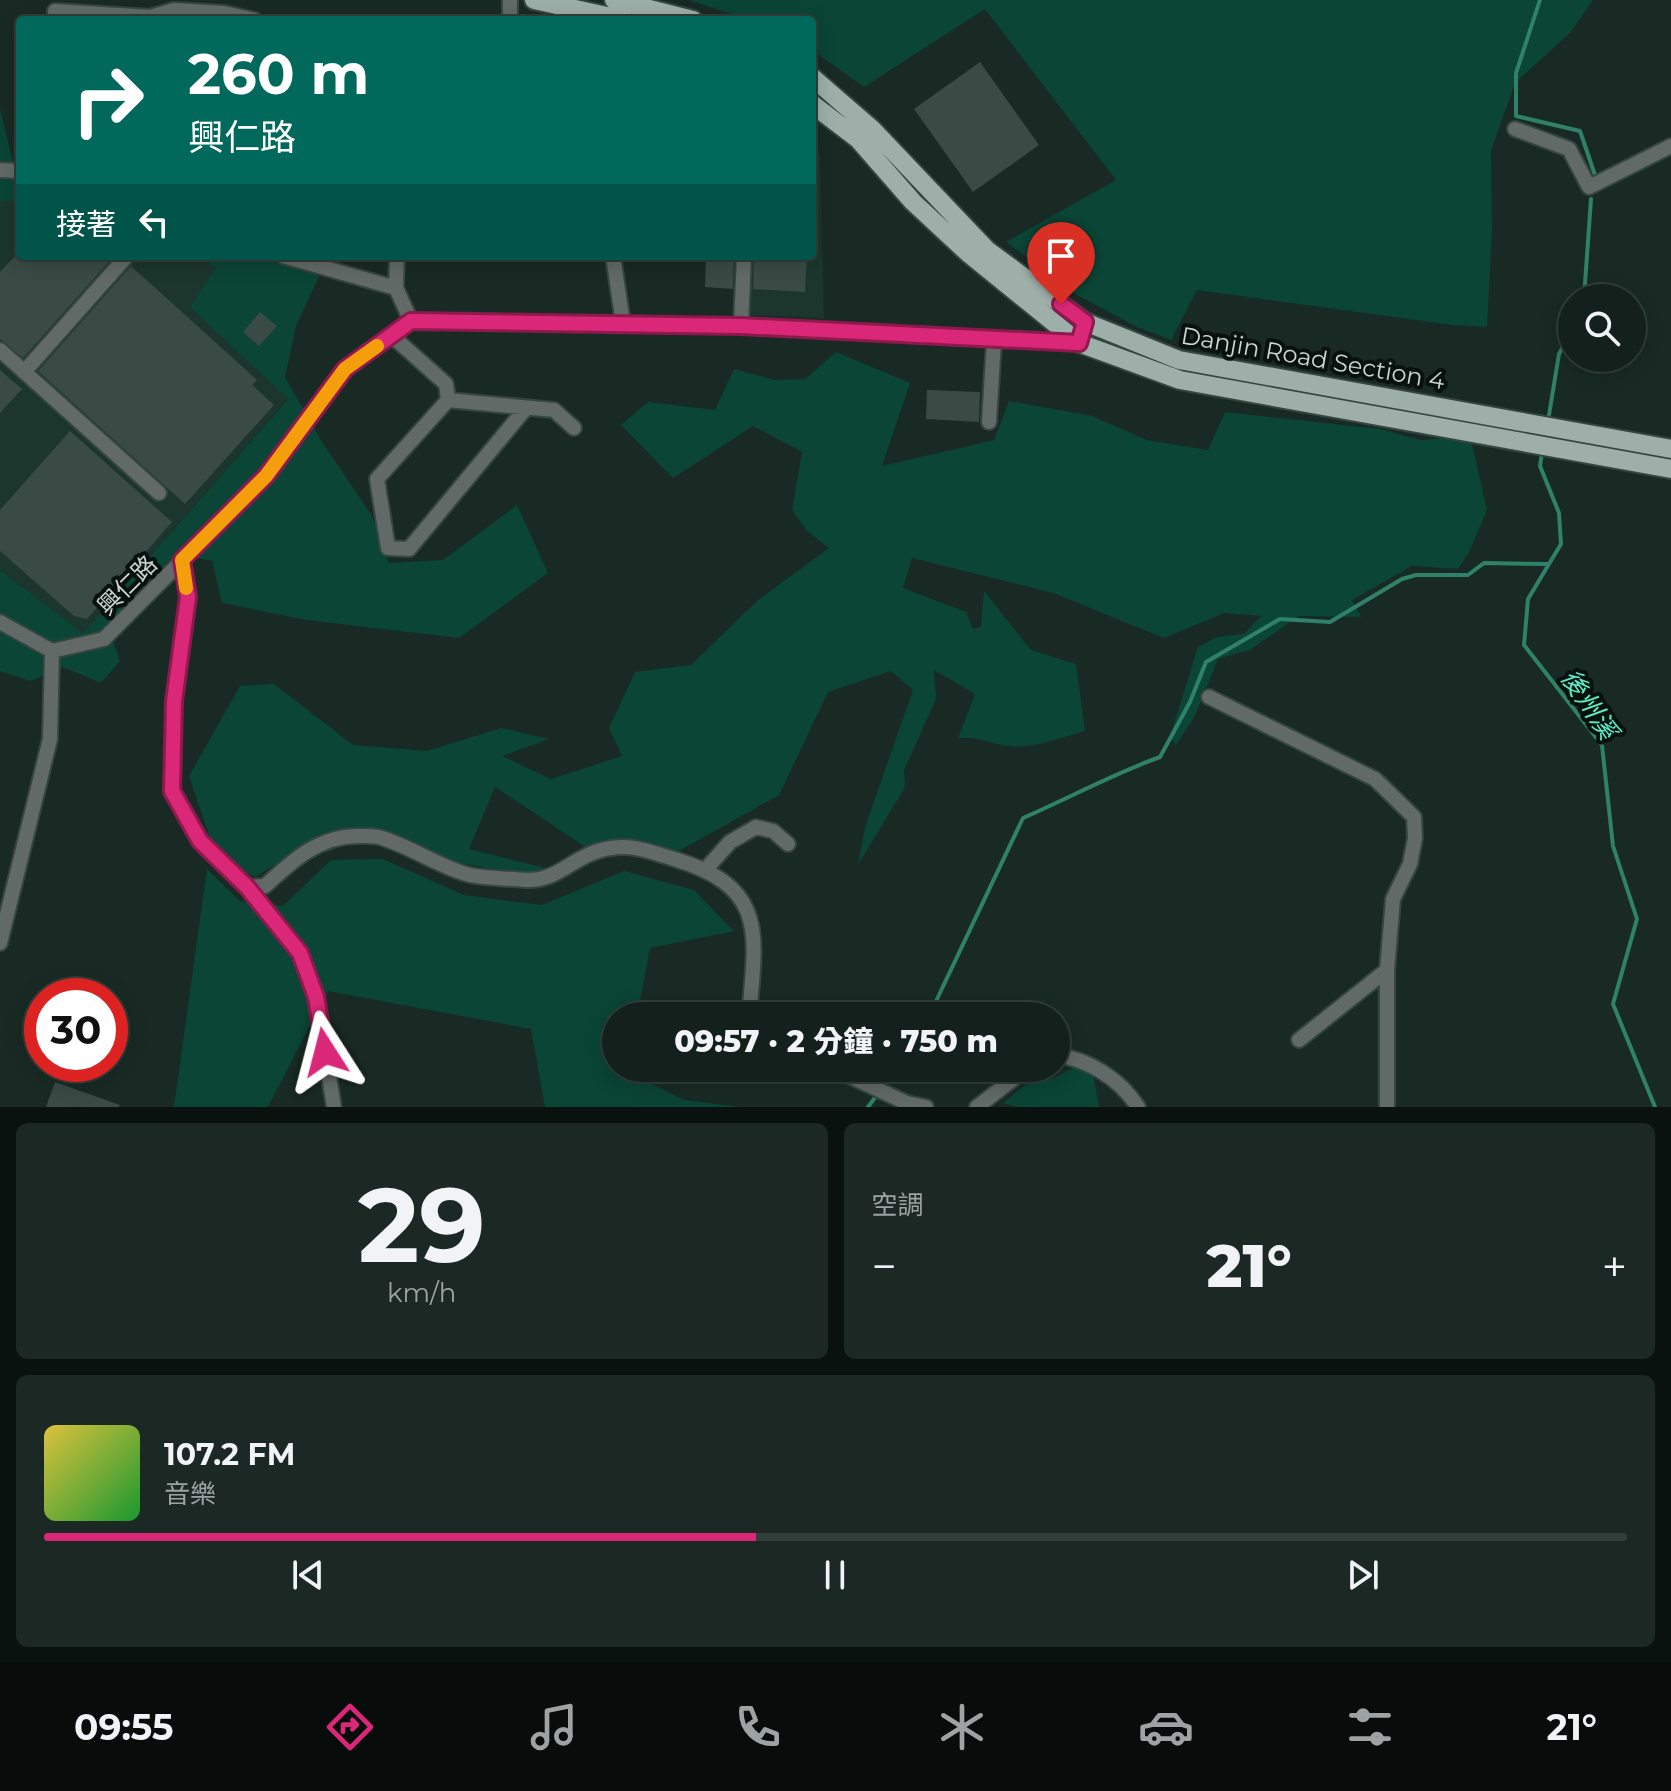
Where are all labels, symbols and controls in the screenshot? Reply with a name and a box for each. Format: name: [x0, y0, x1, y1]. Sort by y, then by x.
text: 260 m: [188, 40, 369, 108]
icon: right: [56, 48, 160, 152]
text: 興仁路: [188, 115, 296, 159]
icon: left: [132, 200, 176, 244]
text: 接著: [56, 206, 116, 243]
pin: [1027, 222, 1095, 304]
icon: arrive: [1039, 234, 1083, 278]
map controls: [1558, 284, 1646, 372]
button: search: [1558, 284, 1646, 372]
street label: Danjin Road Section 4: [1179, 321, 1447, 396]
street label: 興仁路: [91, 549, 163, 621]
water label: 後州溪: [1554, 663, 1626, 749]
speed limit sign: 30: [24, 978, 128, 1082]
position arrow: [283, 1010, 367, 1094]
text: 09:57 · 2 分鐘 · 750 m: [674, 1023, 998, 1060]
text: 29: [358, 1161, 486, 1288]
text: 空調: [872, 1189, 924, 1221]
text: 21°: [1207, 1229, 1292, 1302]
text: −: [872, 1239, 897, 1293]
text: +: [1602, 1239, 1627, 1293]
text: km/h: [387, 1277, 456, 1309]
text: 107.2 FM: [164, 1436, 295, 1473]
text: 音樂: [164, 1478, 216, 1510]
icon: previous: [286, 1553, 330, 1597]
icon: pause: [813, 1553, 857, 1597]
icon: next: [1341, 1553, 1385, 1597]
icon: directions: [322, 1699, 378, 1755]
icon: music: [526, 1699, 582, 1755]
icon: phone: [730, 1699, 786, 1755]
icon: climate: [934, 1699, 990, 1755]
icon: car: [1138, 1699, 1194, 1755]
icon: filters: [1342, 1699, 1398, 1755]
text: 09:55: [74, 1705, 174, 1749]
text: 21°: [1547, 1705, 1597, 1749]

